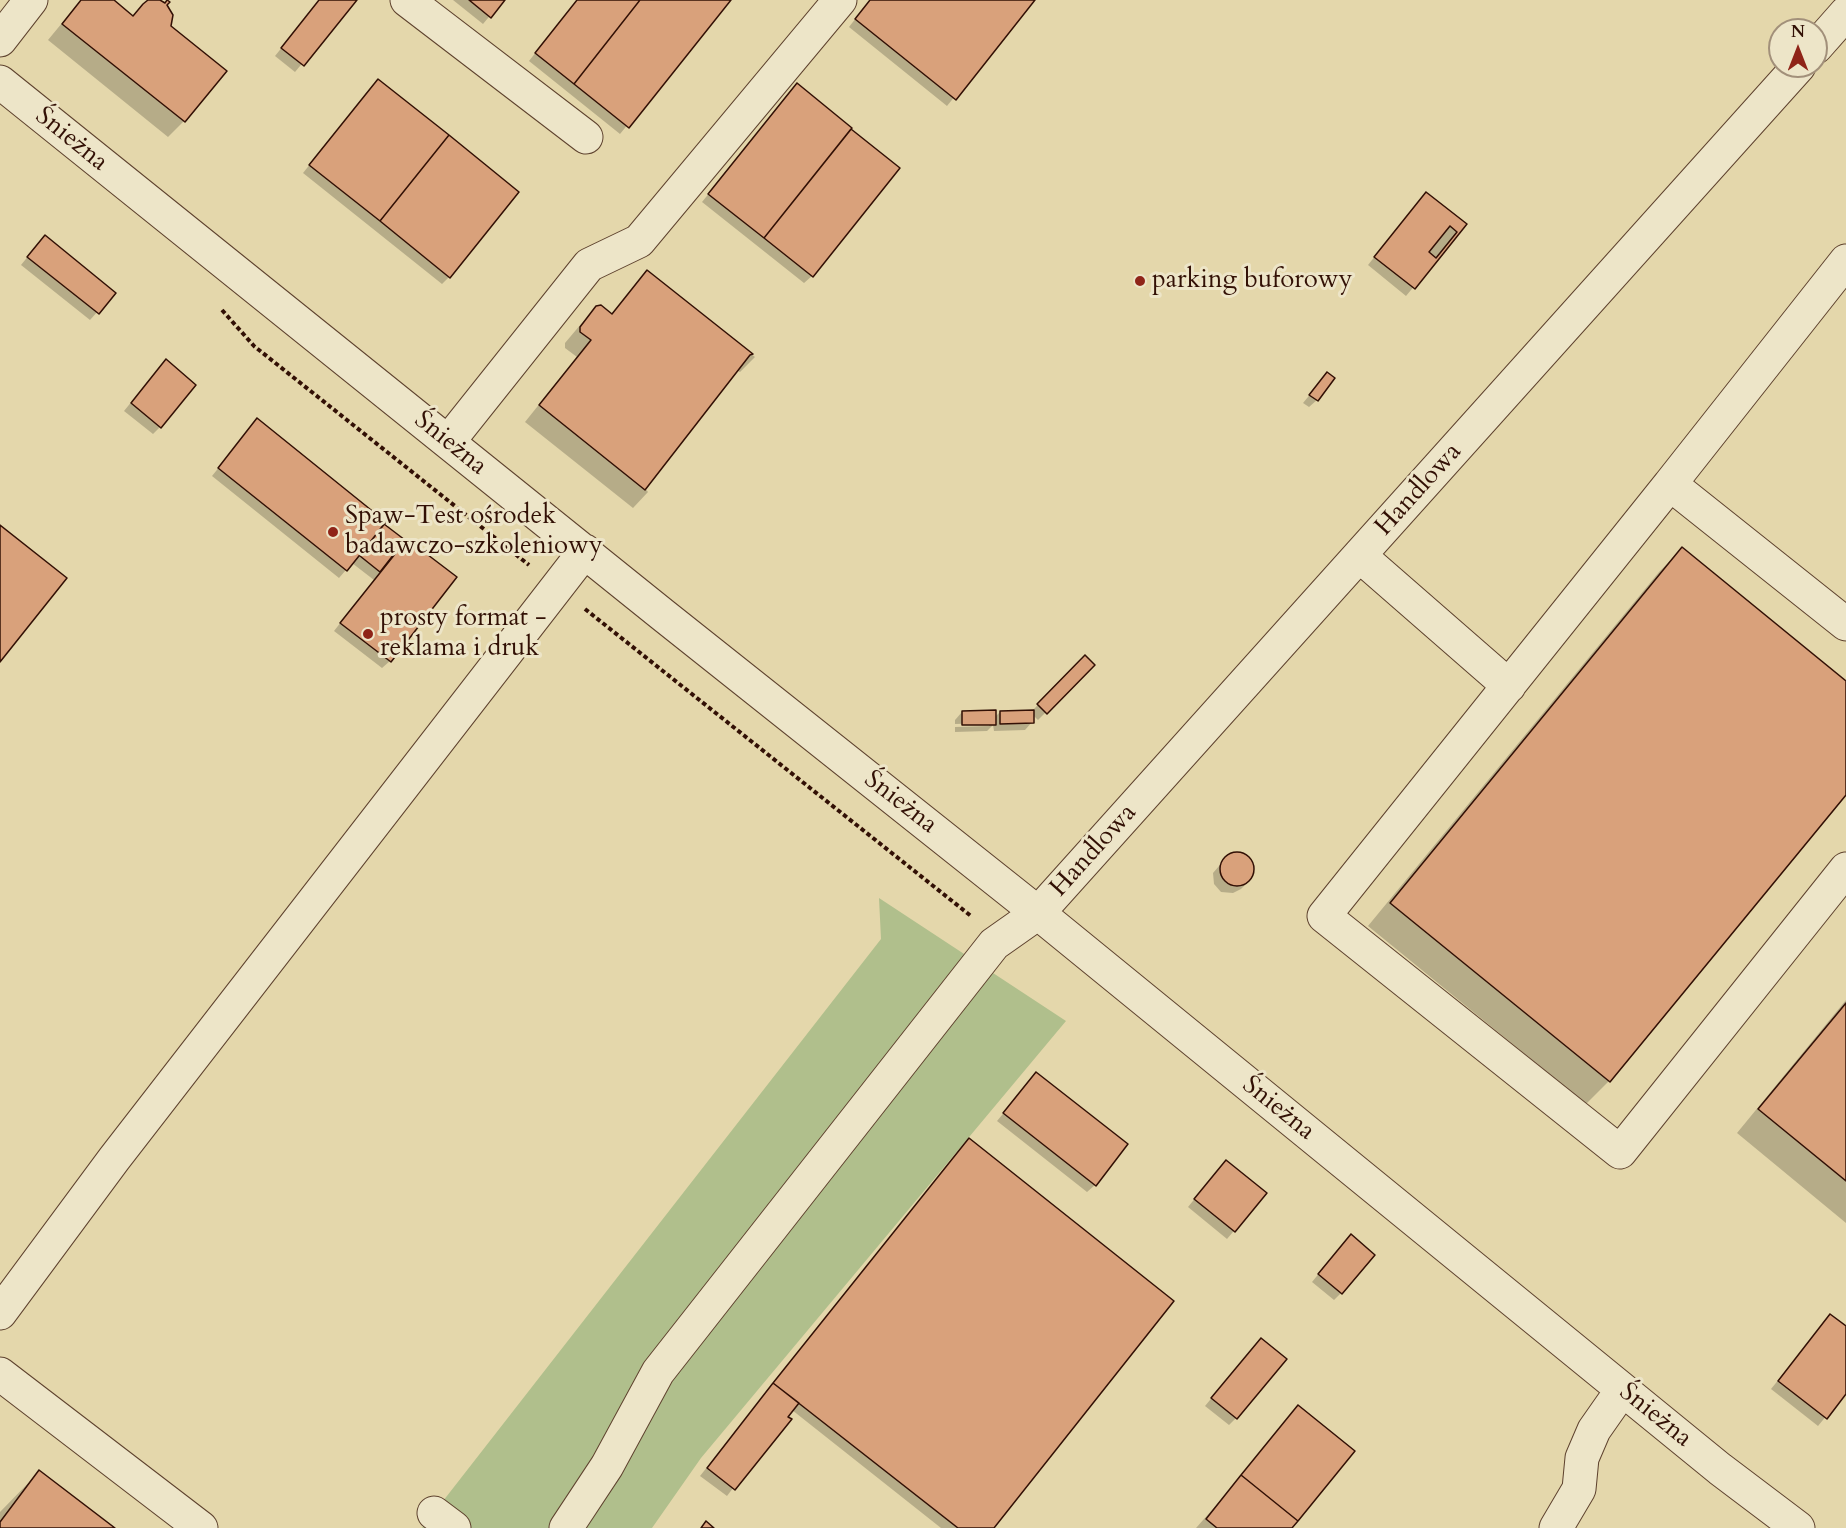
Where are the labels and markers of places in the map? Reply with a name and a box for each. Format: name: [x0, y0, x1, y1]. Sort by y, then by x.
place label: parking buforowy: [1152, 265, 1352, 297]
marker: parking buforowy: [1133, 274, 1147, 288]
place label: Spaw-Test ośrodek badawczo-szkoleniowy: [345, 501, 603, 562]
marker: Spaw-Test ośrodek badawczo-szkoleniowy: [326, 525, 340, 539]
place label: prosty format - reklama i druk: [380, 603, 546, 664]
marker: prosty format - reklama i druk: [361, 627, 375, 641]

